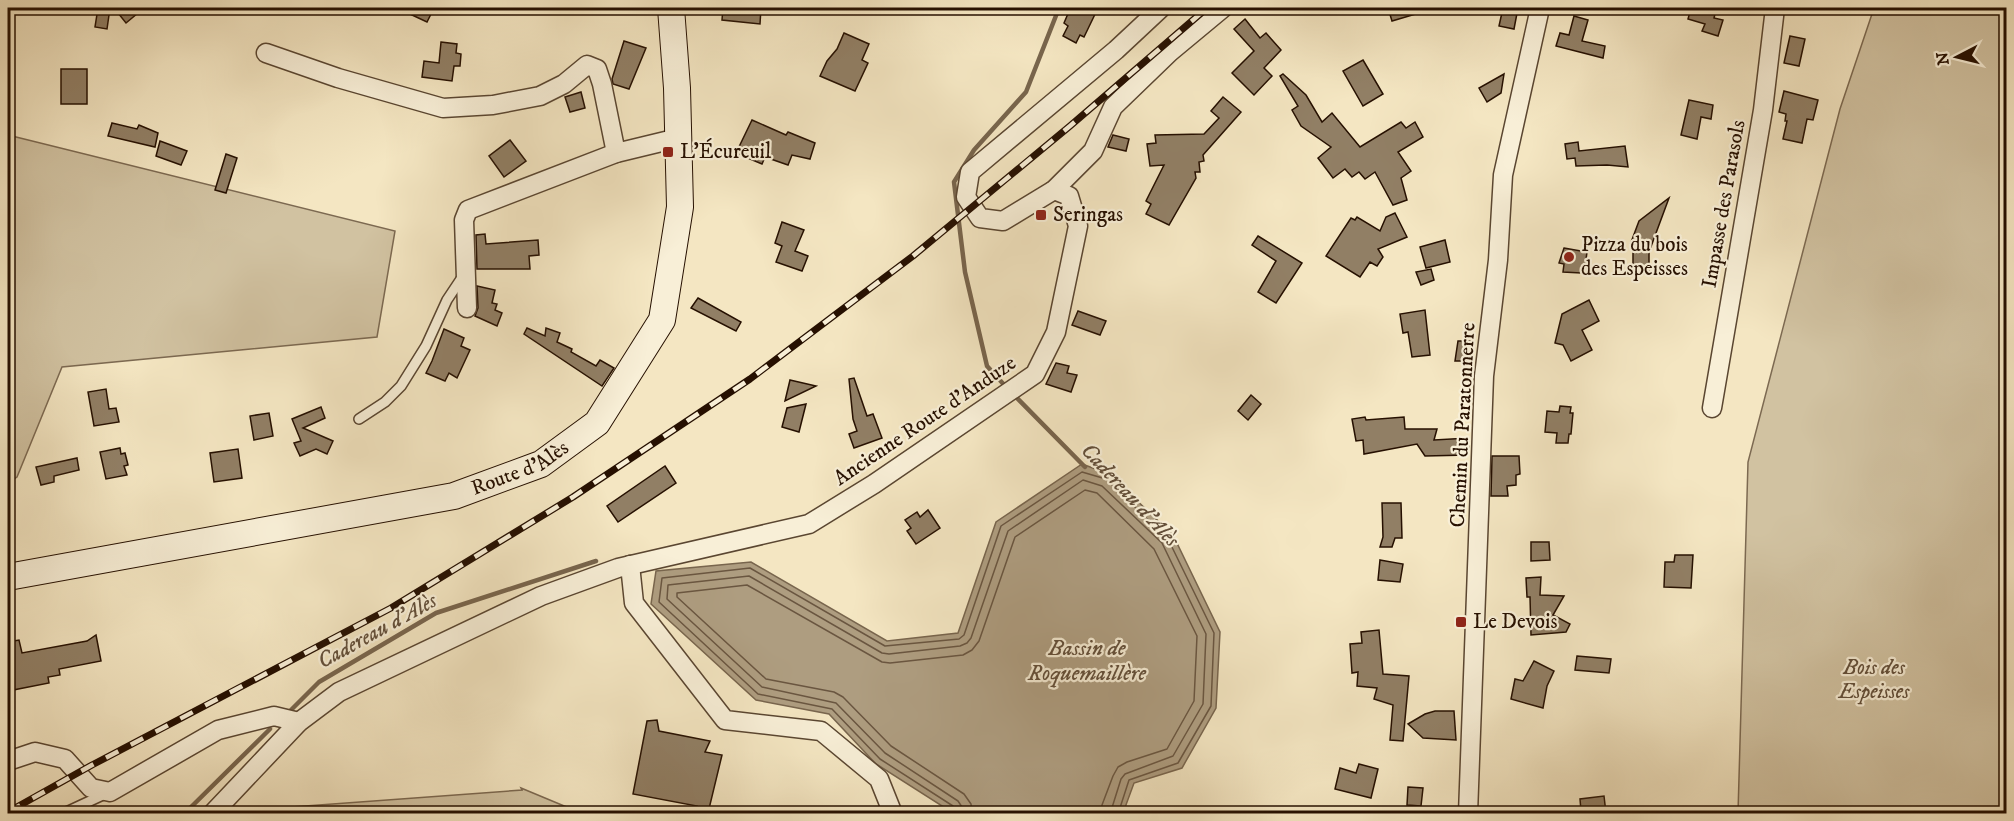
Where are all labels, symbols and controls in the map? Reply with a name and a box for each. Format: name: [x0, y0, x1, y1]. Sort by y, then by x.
north arrow: [1927, 27, 1987, 87]
text: N: [1932, 51, 1954, 66]
street label: Impasse des Parasols: [1696, 118, 1752, 290]
place label: L'Écureuil: [680, 138, 772, 165]
marker: L'Écureuil: [661, 145, 675, 159]
place label: Seringas: [1053, 202, 1123, 228]
marker: Seringas: [1034, 208, 1048, 222]
place label: Pizza du bois des Espeisses: [1581, 232, 1688, 282]
marker: Pizza du bois des Espeisses: [1562, 250, 1576, 264]
street label: Chemin du Paratonnerre: [1445, 322, 1481, 528]
street label: Ancienne Route d'Anduze: [829, 350, 1021, 492]
street label: Route d'Alès: [468, 435, 574, 502]
water label: Cadereau d'Alès: [1075, 437, 1186, 554]
water label: Cadereau d'Alès: [312, 586, 443, 675]
place label: Le Devois: [1473, 609, 1557, 635]
marker: Le Devois: [1454, 615, 1468, 629]
water label: Bassin de Roquemaillère: [1027, 635, 1146, 688]
park label: Bois des Espeisses: [1838, 655, 1910, 705]

